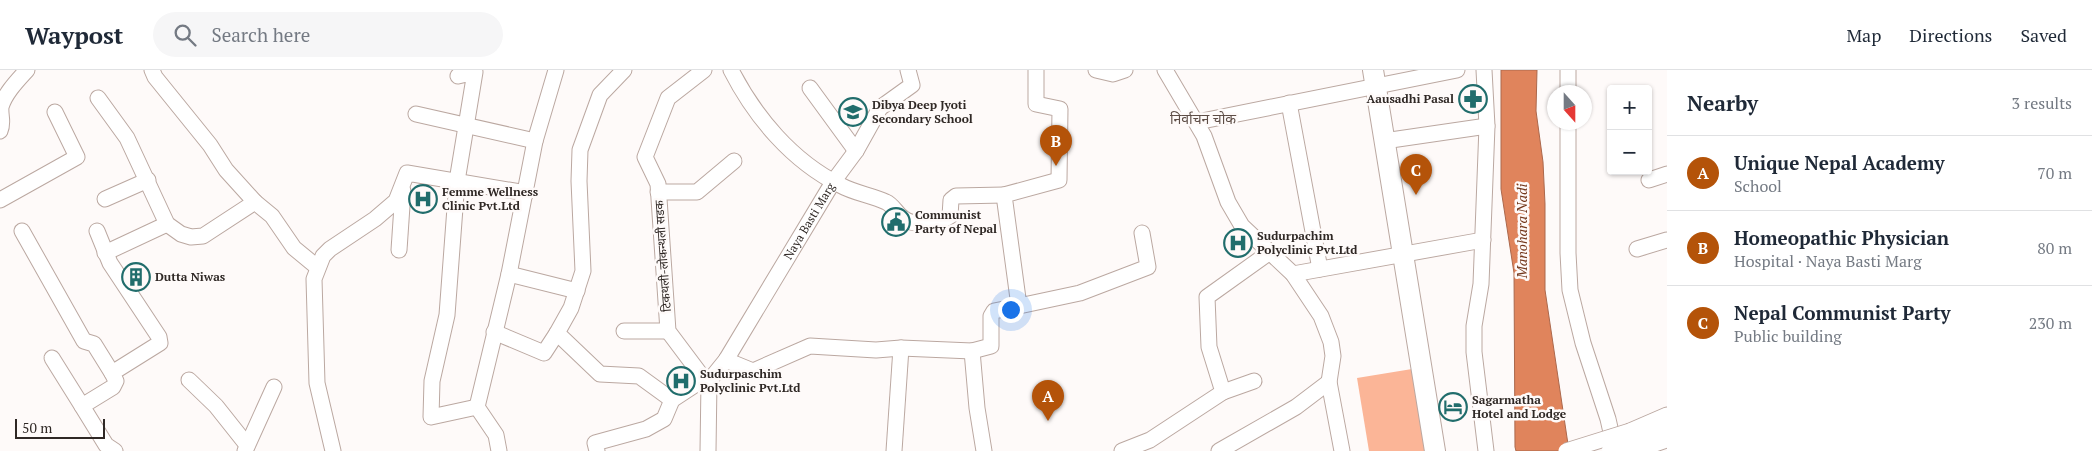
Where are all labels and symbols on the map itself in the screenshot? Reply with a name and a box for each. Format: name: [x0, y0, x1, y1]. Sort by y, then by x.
pharmacy icon: Aausadhi Pasal: [1458, 84, 1488, 114]
north arrow: [1547, 85, 1592, 130]
place label: Aausadhi Pasal: [1367, 91, 1454, 106]
school or university icon: Dibya Deep Jyoti Secondary School: [838, 97, 868, 127]
place label: Dibya Deep Jyoti Secondary School: [872, 97, 973, 126]
district label: निर्वाचन चोक: [1170, 109, 1236, 128]
pin: B: [1040, 125, 1072, 166]
pin: C: [1400, 154, 1432, 195]
street label: Naya Basti Marg: [780, 179, 838, 262]
hospital icon: Femme Wellness Clinic Pvt.Ltd: [408, 184, 438, 214]
place label: Femme Wellness Clinic Pvt.Ltd: [442, 184, 539, 213]
water label: Manohara Nadi: [1512, 184, 1531, 279]
street label: टिकथली-लोकन्थली सडक: [651, 199, 674, 312]
public building icon: Communist Party of Nepal: [881, 207, 911, 237]
place label: Communist Party of Nepal: [915, 207, 997, 236]
hospital icon: Sudurpachim Polyclinic Pvt.Ltd: [1223, 228, 1253, 258]
place label: Sudurpachim Polyclinic Pvt.Ltd: [1257, 228, 1358, 257]
building icon: Dutta Niwas: [121, 262, 151, 292]
place label: Dutta Niwas: [155, 269, 226, 284]
your location: [998, 297, 1024, 323]
hospital icon: Sudurpaschim Polyclinic Pvt.Ltd: [666, 366, 696, 396]
place label: Sudurpaschim Polyclinic Pvt.Ltd: [700, 366, 801, 395]
pin: A: [1032, 380, 1064, 421]
hotel icon: Sagarmatha Hotel and Lodge: [1438, 392, 1468, 422]
place label: Sagarmatha Hotel and Lodge: [1472, 392, 1567, 421]
scale bar: [15, 416, 105, 439]

